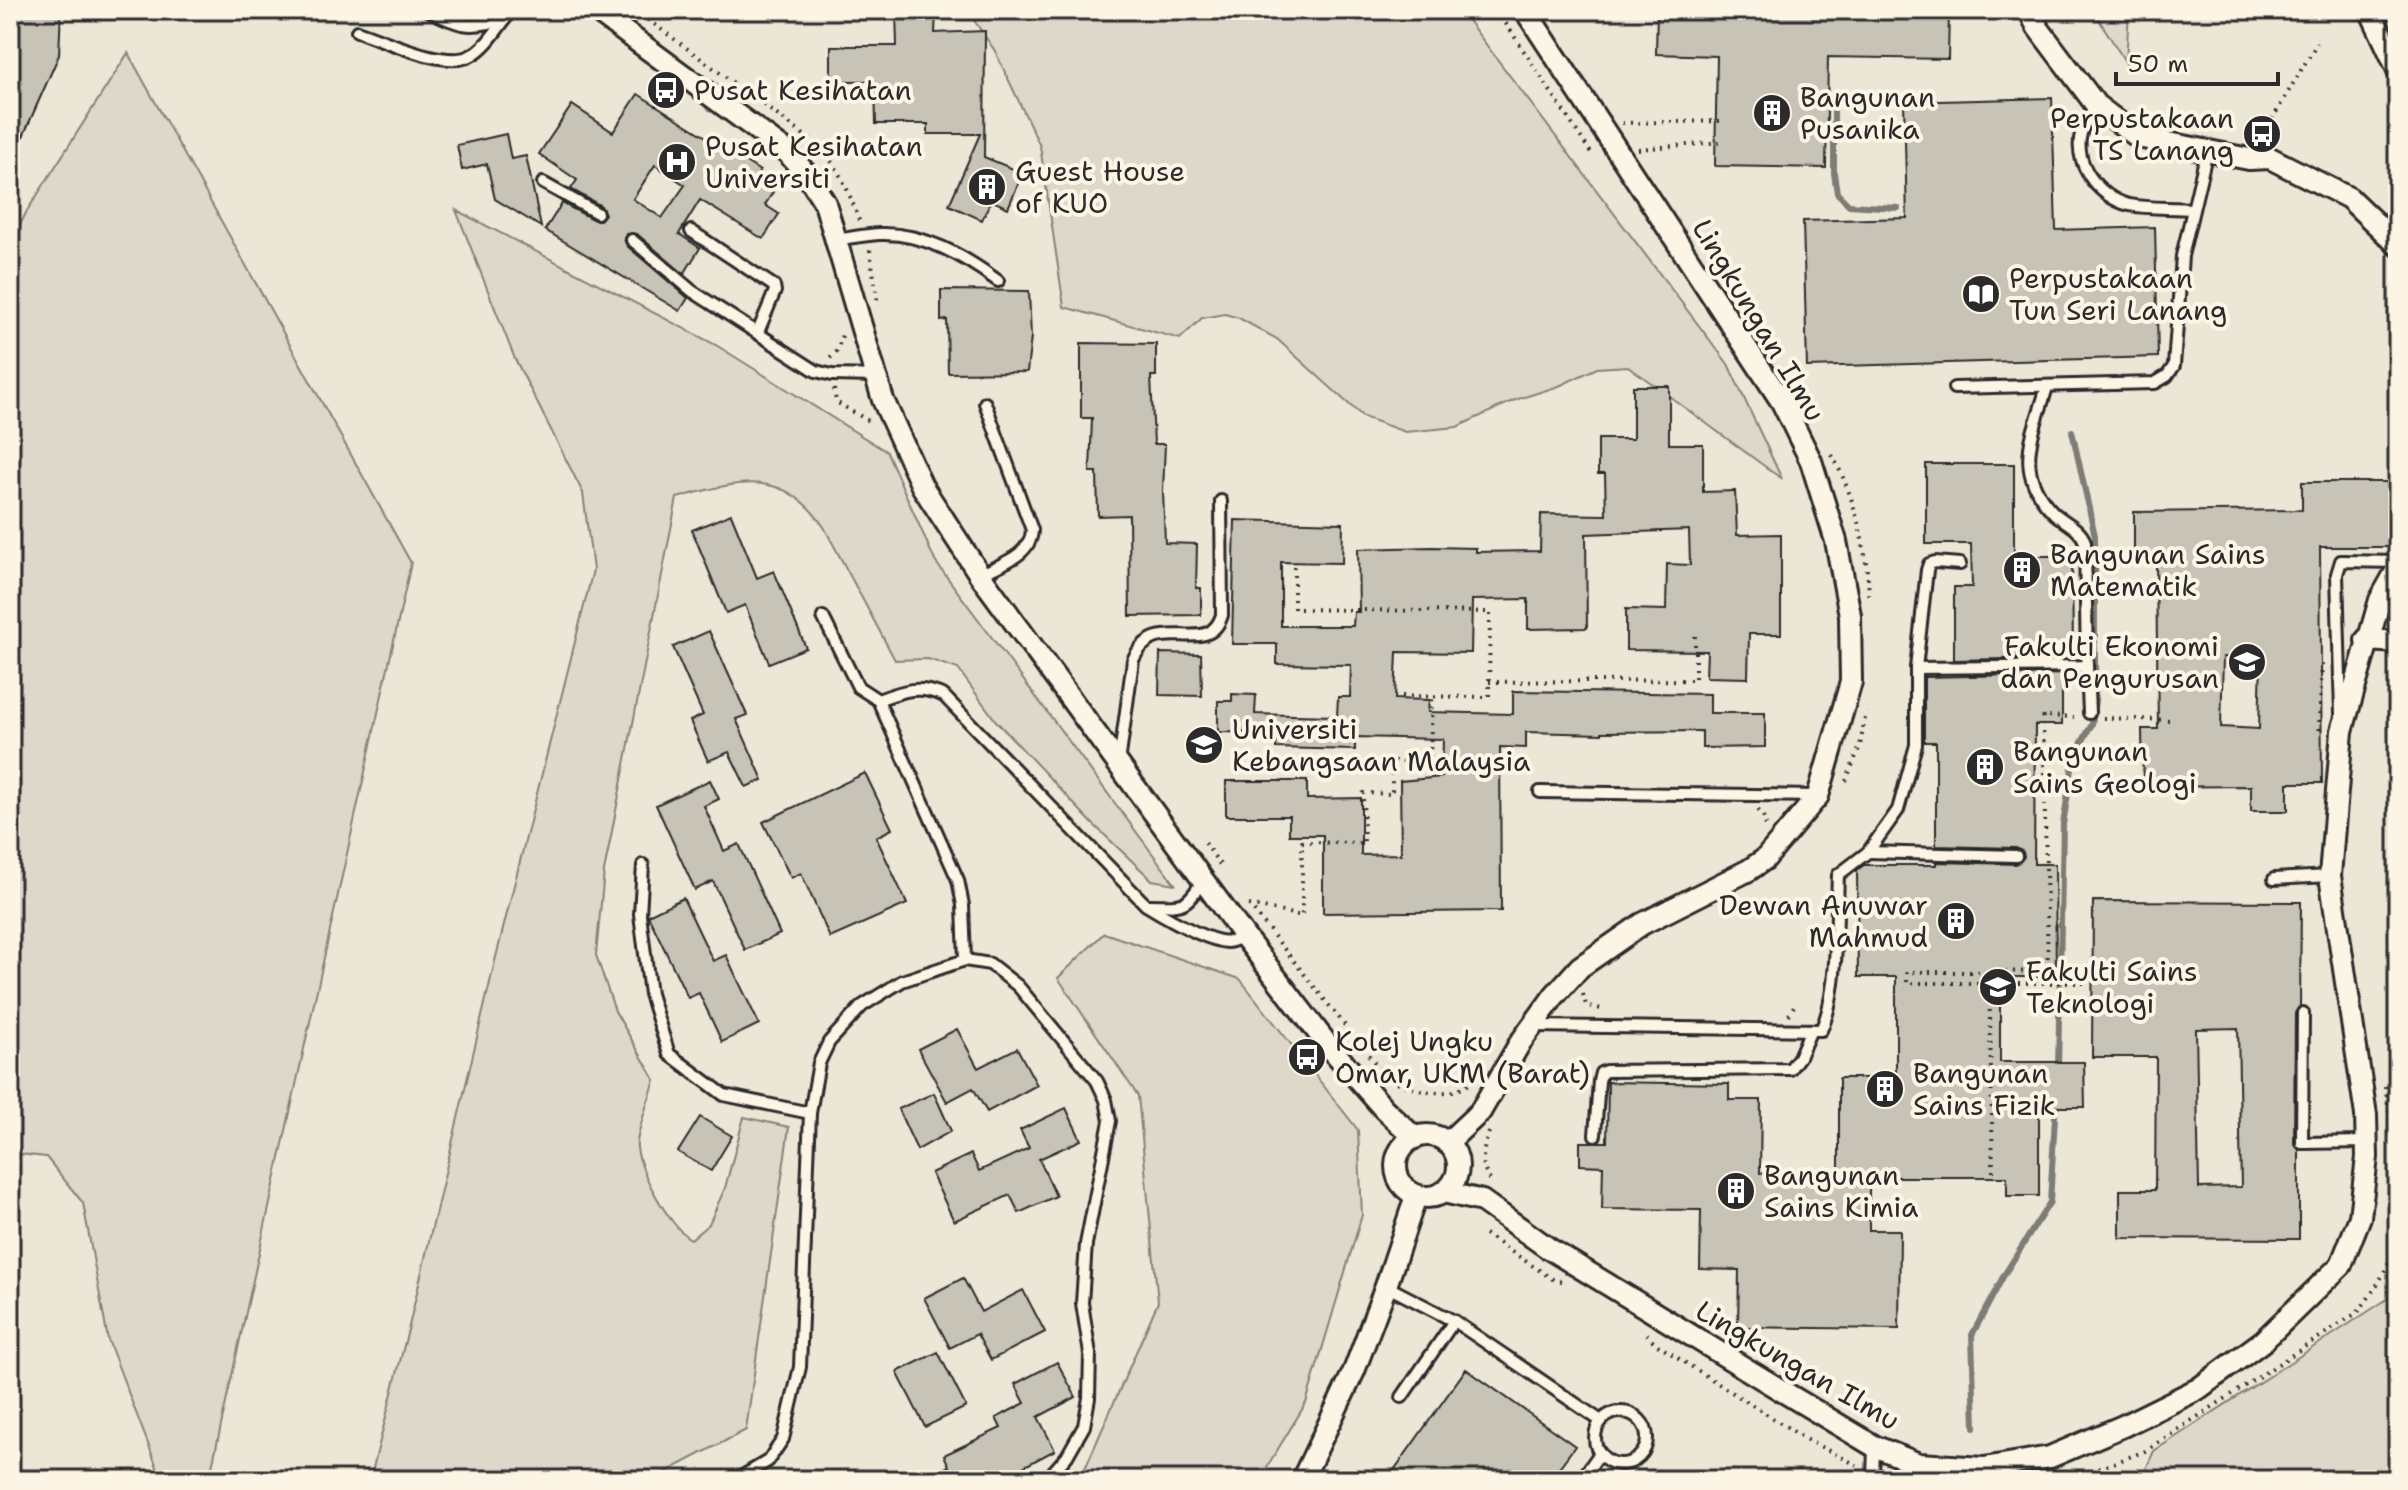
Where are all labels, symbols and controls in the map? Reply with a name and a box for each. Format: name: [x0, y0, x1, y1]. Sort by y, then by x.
scale bar: [2116, 36, 2278, 86]
text: 50 m: [2128, 48, 2188, 80]
bus stop icon: Pusat Kesihatan: [645, 69, 687, 111]
place label: Pusat Kesihatan: [694, 71, 912, 109]
place label: Bangunan Pusanika: [1800, 78, 1935, 148]
building icon: Bangunan Pusanika: [1751, 92, 1793, 134]
place label: Perpustakaan TS Lanang: [2050, 99, 2234, 169]
bus stop icon: Perpustakaan TS Lanang: [2241, 113, 2283, 155]
place label: Pusat Kesihatan Universiti: [705, 127, 923, 197]
hospital icon: Pusat Kesihatan Universiti: [656, 141, 698, 183]
place label: Guest House of KUO: [1015, 152, 1185, 222]
building icon: Guest House of KUO: [966, 166, 1008, 208]
street label: Lingkungan Ilmu: [1684, 212, 1834, 428]
place label: Perpustakaan Tun Seri Lanang: [2009, 259, 2227, 329]
library icon: Perpustakaan Tun Seri Lanang: [1960, 273, 2002, 315]
place label: Bangunan Sains Matematik: [2050, 535, 2266, 605]
building icon: Bangunan Sains Matematik: [2001, 549, 2043, 591]
place label: Fakulti Ekonomi dan Pengurusan: [2000, 627, 2219, 697]
school or university icon: Fakulti Ekonomi dan Pengurusan: [2226, 641, 2268, 683]
place label: Universiti Kebangsaan Malaysia: [1232, 710, 1530, 780]
school or university icon: Universiti Kebangsaan Malaysia: [1183, 724, 1225, 766]
place label: Bangunan Sains Geologi: [2013, 732, 2197, 802]
building icon: Bangunan Sains Geologi: [1964, 746, 2006, 788]
place label: Dewan Anuwar Mahmud: [1719, 886, 1928, 956]
building icon: Dewan Anuwar Mahmud: [1935, 900, 1977, 942]
place label: Fakulti Sains Teknologi: [2026, 952, 2198, 1022]
school or university icon: Fakulti Sains Teknologi: [1977, 966, 2019, 1008]
place label: Kolej Ungku Omar, UKM (Barat): [1335, 1022, 1590, 1092]
bus stop icon: Kolej Ungku Omar, UKM (Barat): [1286, 1036, 1328, 1078]
place label: Bangunan Sains Fizik: [1913, 1054, 2056, 1124]
building icon: Bangunan Sains Fizik: [1864, 1068, 1906, 1110]
place label: Bangunan Sains Kimia: [1764, 1156, 1919, 1226]
building icon: Bangunan Sains Kimia: [1715, 1170, 1757, 1212]
street label: Lingkungan Ilmu: [1689, 1291, 1907, 1439]

